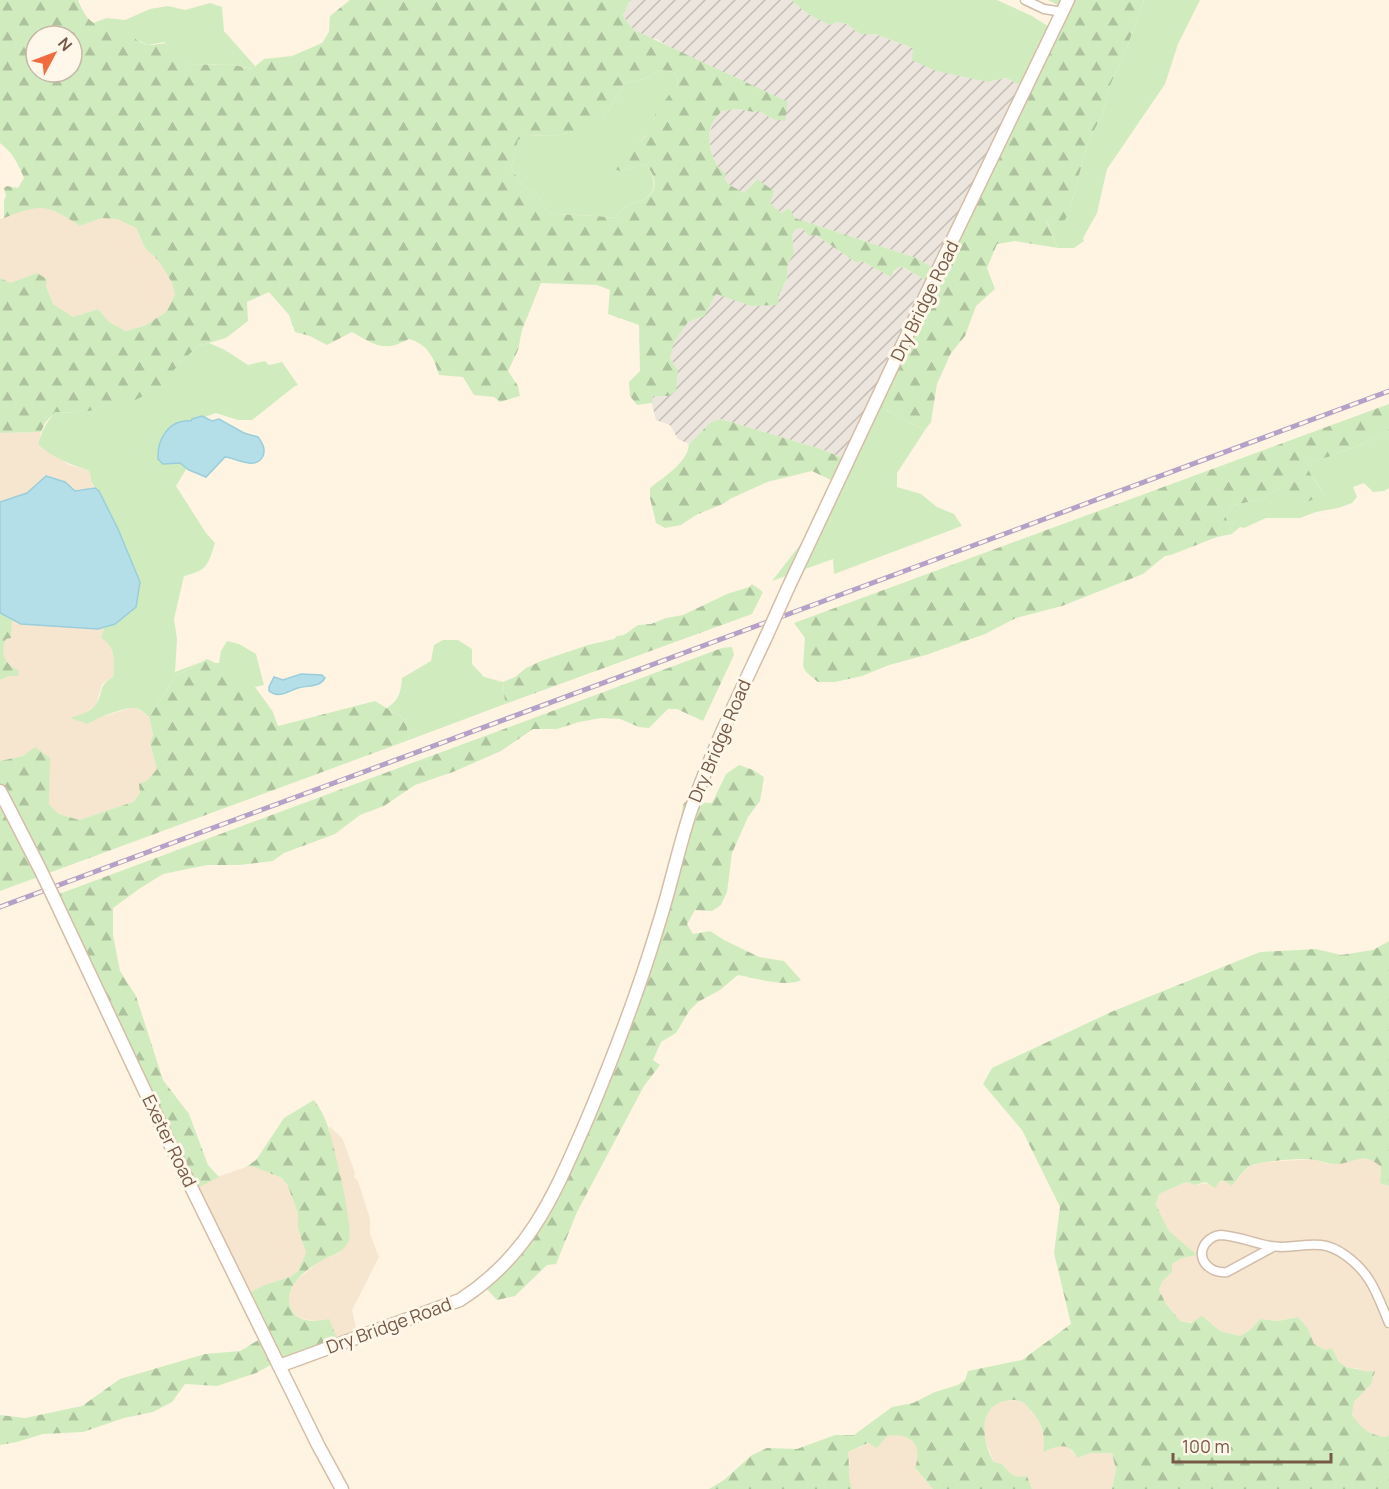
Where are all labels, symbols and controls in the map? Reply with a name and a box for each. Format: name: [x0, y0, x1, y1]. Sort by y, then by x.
north arrow: [24, 24, 84, 84]
text: N: [53, 33, 77, 56]
street label: Dry Bridge Road: [885, 236, 964, 365]
street label: Dry Bridge Road: [682, 675, 756, 806]
street label: Exeter Road: [137, 1090, 203, 1191]
street label: Dry Bridge Road: [323, 1291, 454, 1359]
scale bar: [1173, 1426, 1330, 1464]
text: 100 m: [1182, 1434, 1230, 1458]

